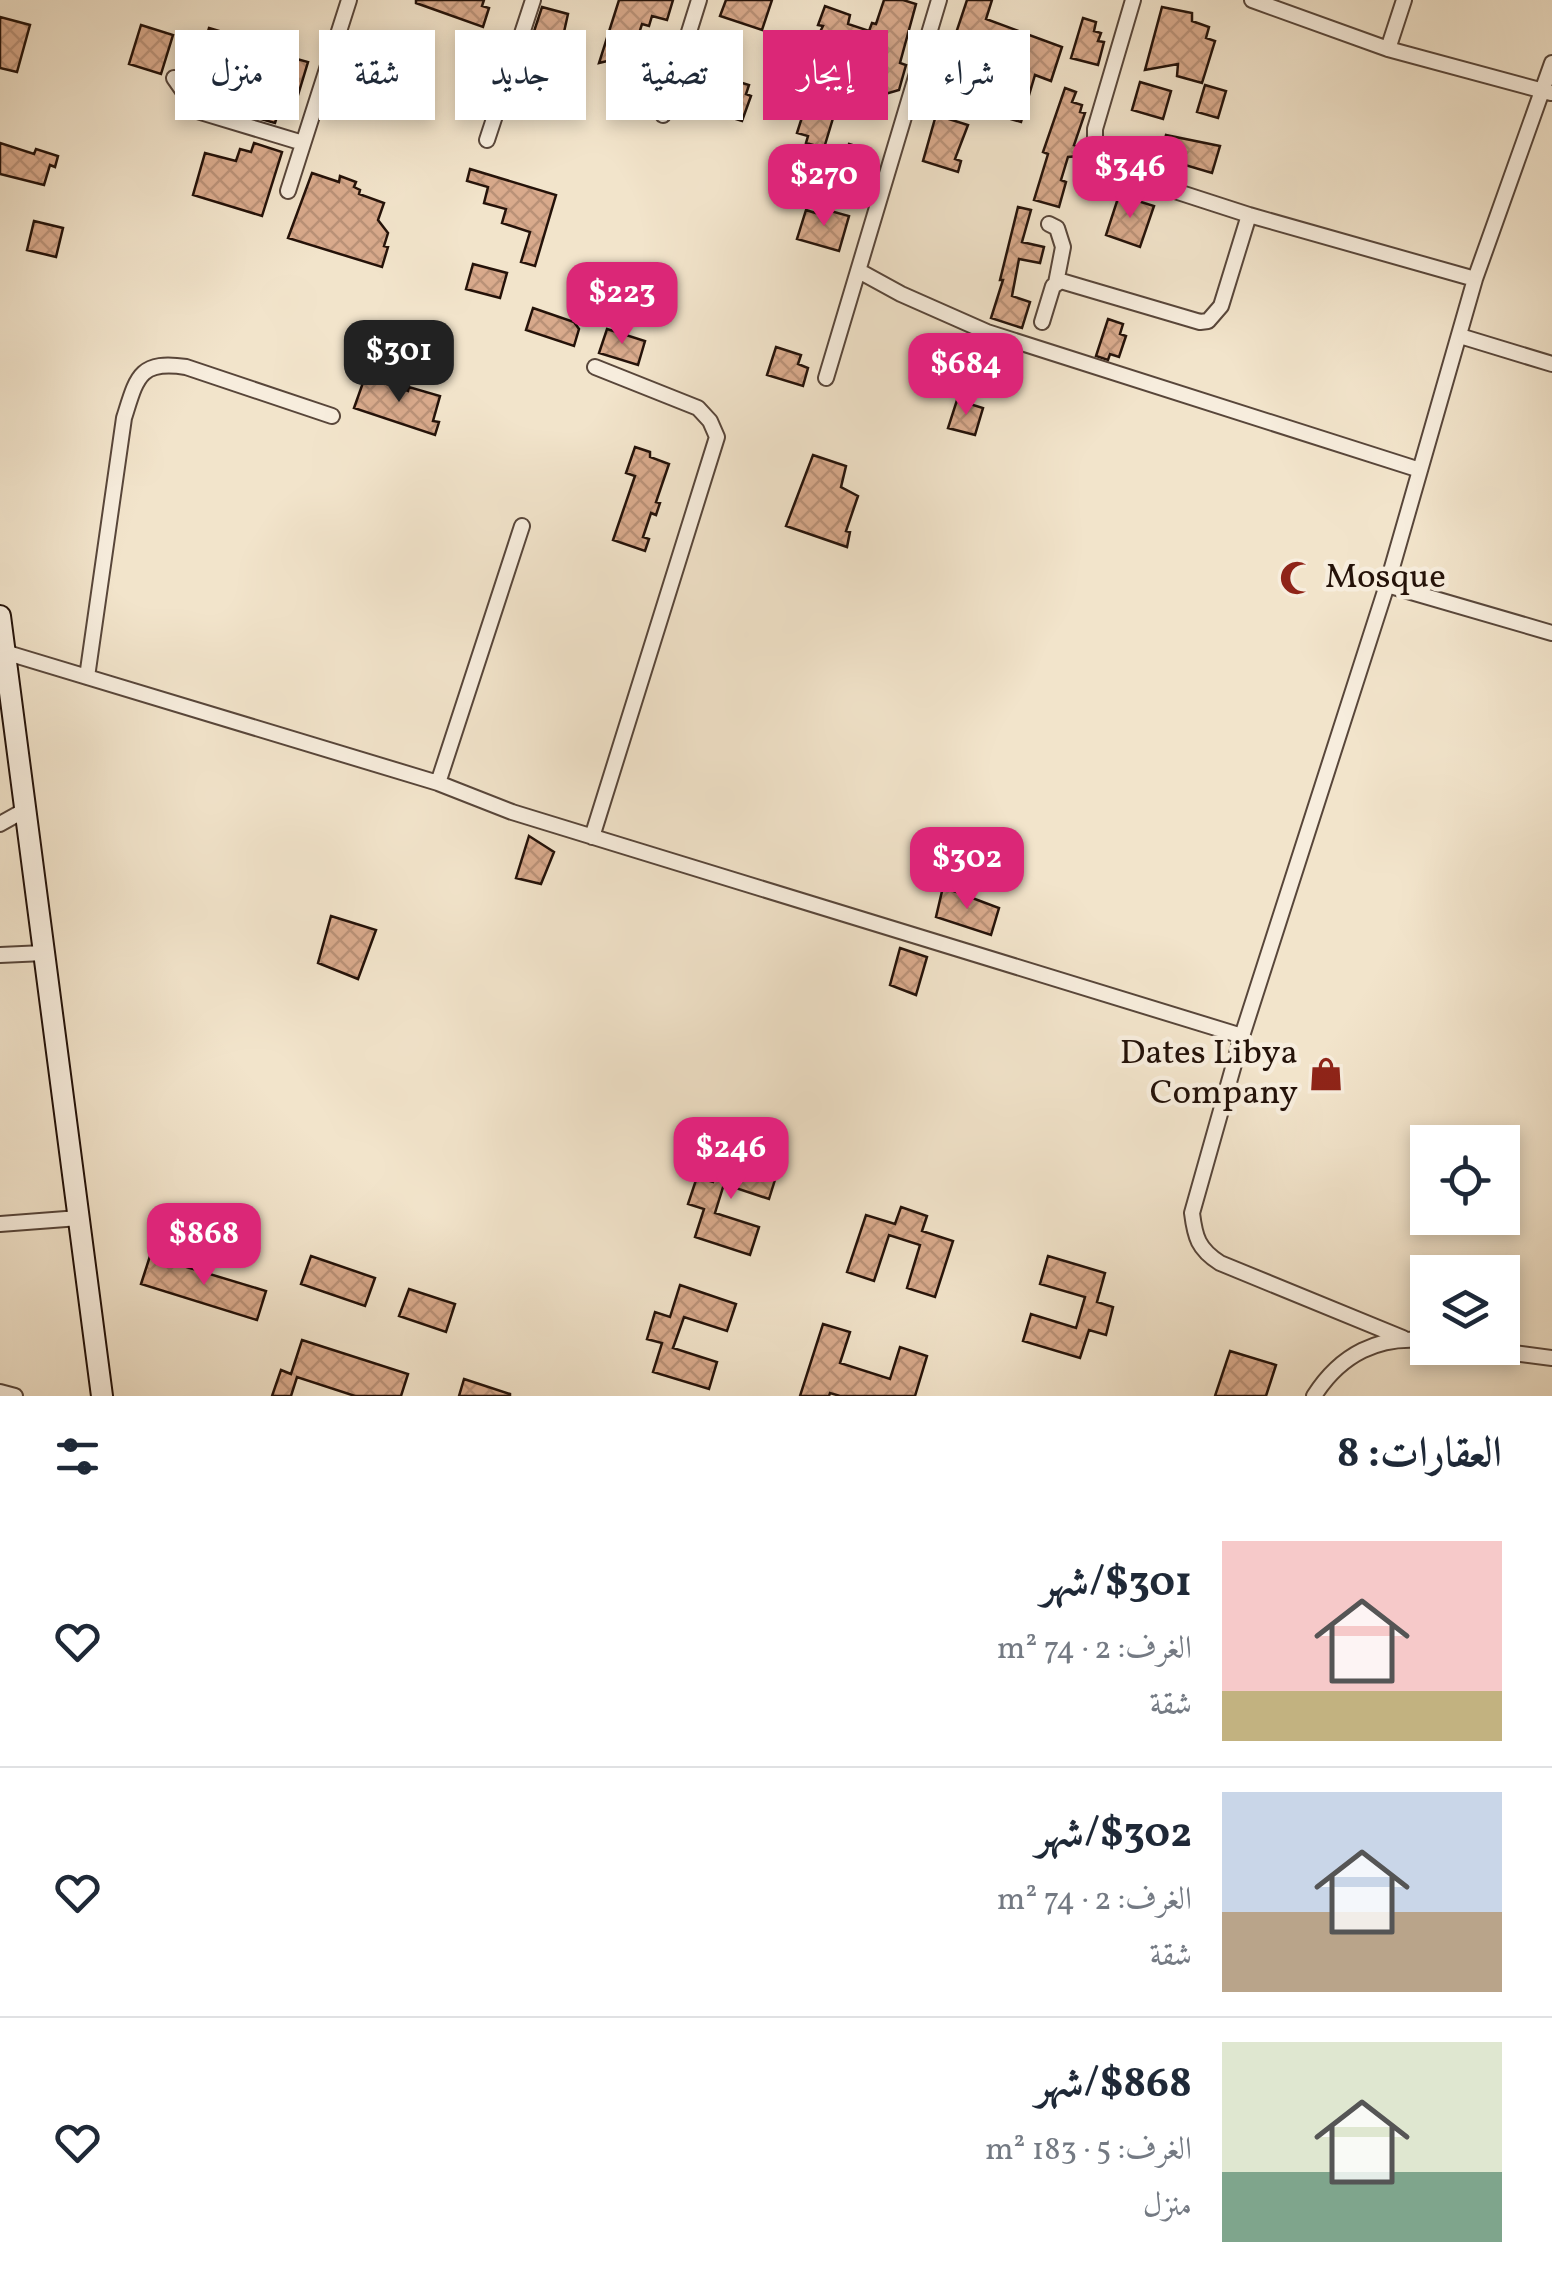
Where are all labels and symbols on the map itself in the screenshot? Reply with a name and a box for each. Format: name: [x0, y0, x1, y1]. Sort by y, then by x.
pin: $346: [1071, 136, 1189, 221]
pin: $270: [765, 144, 883, 229]
pin: $223: [563, 262, 681, 347]
pin: $301: [340, 320, 458, 405]
pin: $684: [907, 333, 1025, 418]
place label: Mosque: [1325, 554, 1446, 602]
mosque icon: Mosque: [1278, 559, 1316, 597]
pin: $302: [908, 827, 1026, 912]
place label: Dates Libya Company: [1120, 1030, 1298, 1118]
shop icon: Dates Libya Company: [1307, 1055, 1345, 1093]
pin: $246: [672, 1117, 790, 1202]
pin: $868: [145, 1203, 263, 1288]

